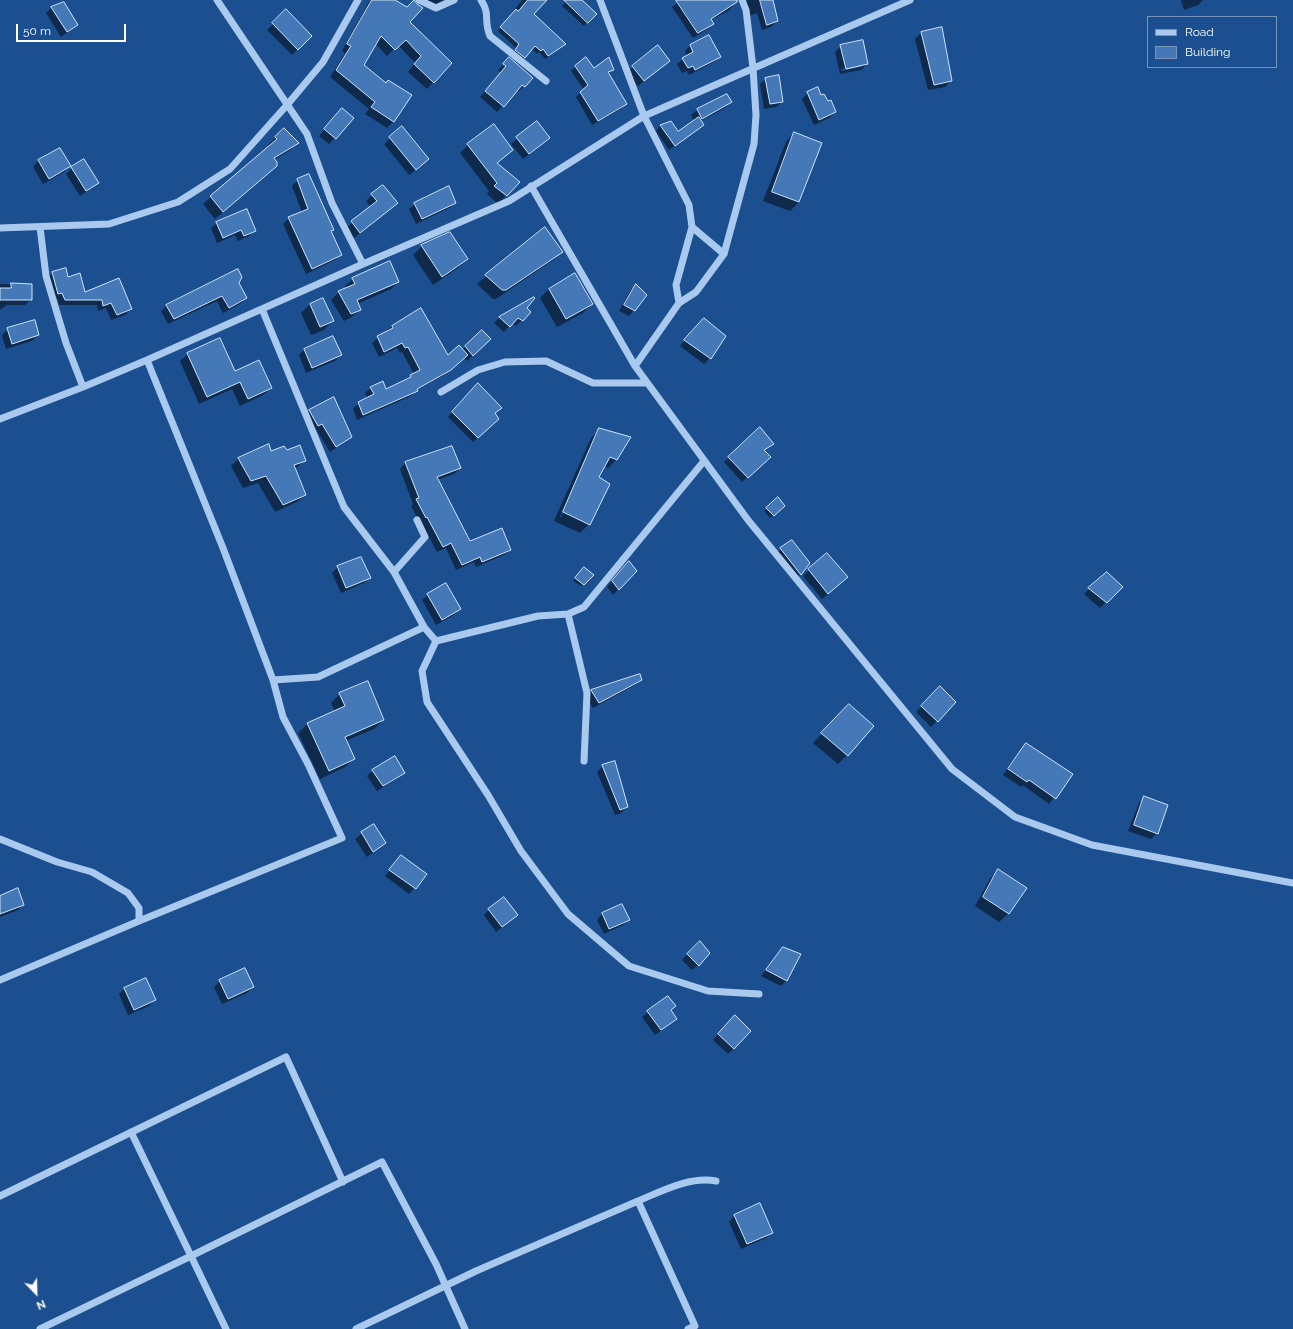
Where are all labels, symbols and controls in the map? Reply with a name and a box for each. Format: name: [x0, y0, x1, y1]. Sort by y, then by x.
scale bar: [18, 16, 128, 42]
legend: [1147, 16, 1277, 68]
text: 50 m: [23, 24, 51, 38]
text: Road: [1185, 25, 1214, 39]
text: Building: [1185, 45, 1231, 59]
north arrow: [16, 1273, 56, 1313]
text: N: [34, 1297, 47, 1312]

